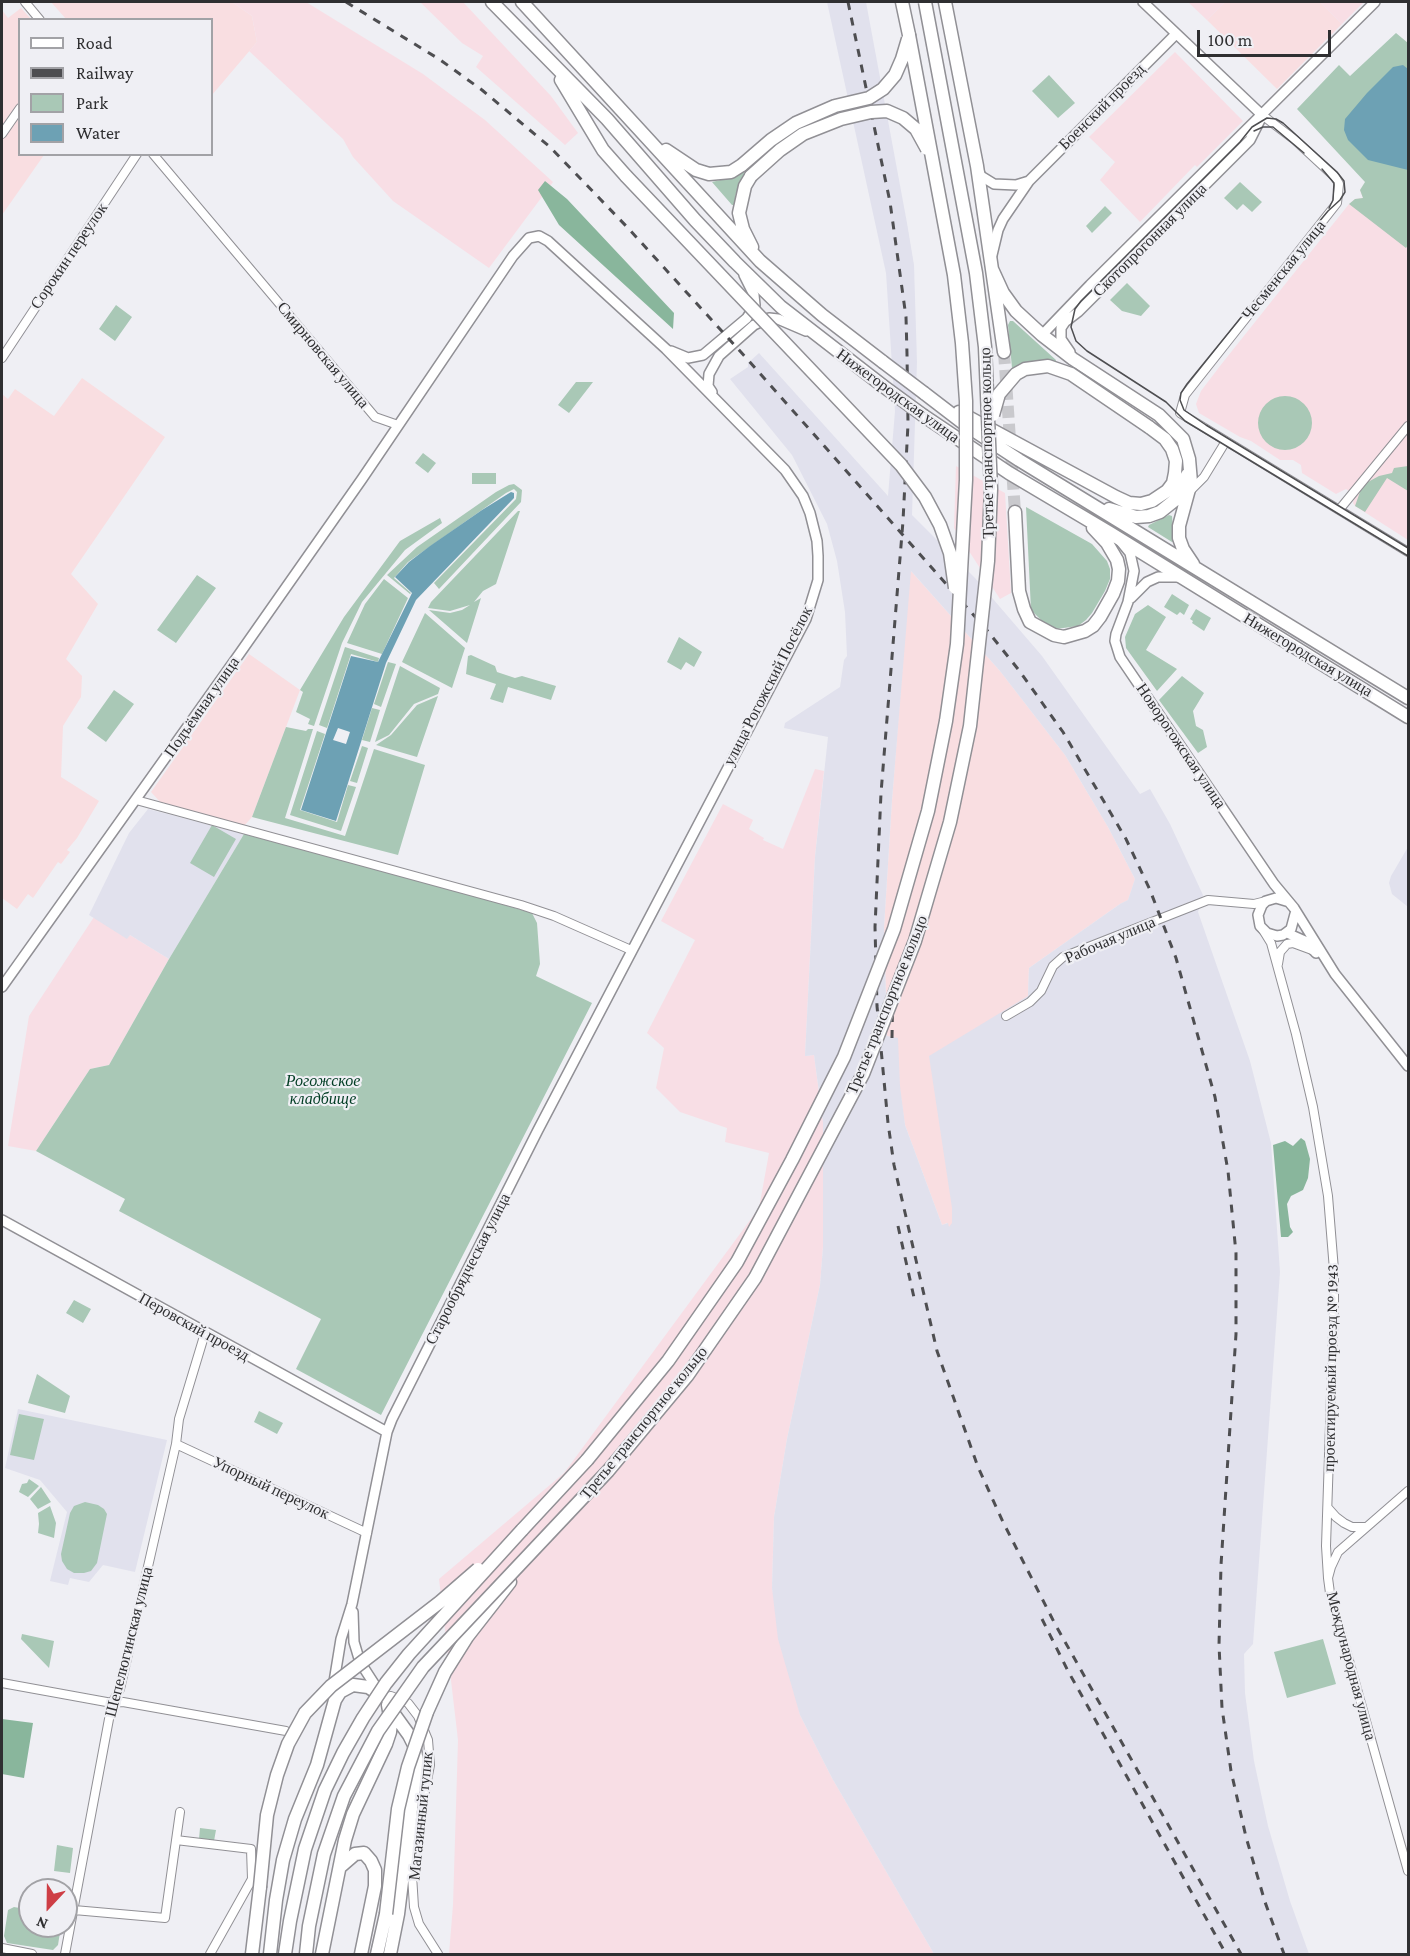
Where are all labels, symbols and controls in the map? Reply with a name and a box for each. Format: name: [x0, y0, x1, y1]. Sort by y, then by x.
legend: [18, 18, 213, 156]
scale bar: [1200, 18, 1334, 56]
text: 100 m: [1208, 30, 1252, 50]
text: Road: [76, 33, 113, 53]
street label: Боенский проезд: [1055, 60, 1149, 154]
text: Railway: [76, 63, 133, 83]
text: Park: [76, 93, 108, 113]
text: Water: [76, 123, 120, 143]
street label: Скотопрогонная улица: [1089, 179, 1211, 301]
street label: Сорокин переулок: [26, 199, 112, 313]
street label: Чесменская улица: [1238, 216, 1330, 324]
street label: Смирновская улица: [273, 298, 373, 412]
street label: Нижегородская улица: [833, 345, 963, 447]
street label: Третье транспортное кольцо: [976, 347, 998, 539]
street label: улица Рогожский Посёлок: [719, 603, 817, 769]
street label: Нижегородская улица: [1240, 609, 1376, 701]
street label: Подъёмная улица: [160, 653, 244, 761]
street label: Новорогожская улица: [1132, 680, 1230, 812]
street label: Рабочая улица: [1062, 912, 1158, 968]
street label: Третье транспортное кольцо: [842, 913, 932, 1097]
park label: Рогожское кладбище: [286, 1071, 360, 1109]
street label: Старообрядческая улица: [421, 1190, 515, 1348]
street label: проектируемый проезд № 1943: [1320, 1264, 1342, 1472]
street label: Перовский проезд: [135, 1289, 253, 1365]
street label: Третье транспортное кольцо: [576, 1343, 712, 1503]
street label: Упорный переулок: [209, 1453, 333, 1523]
street label: Шепелюгинская улица: [101, 1565, 157, 1719]
street label: Международная улица: [1322, 1590, 1380, 1742]
street label: Магазинный тупик: [405, 1751, 437, 1881]
north arrow: [18, 1878, 78, 1938]
text: N: [34, 1913, 50, 1933]

